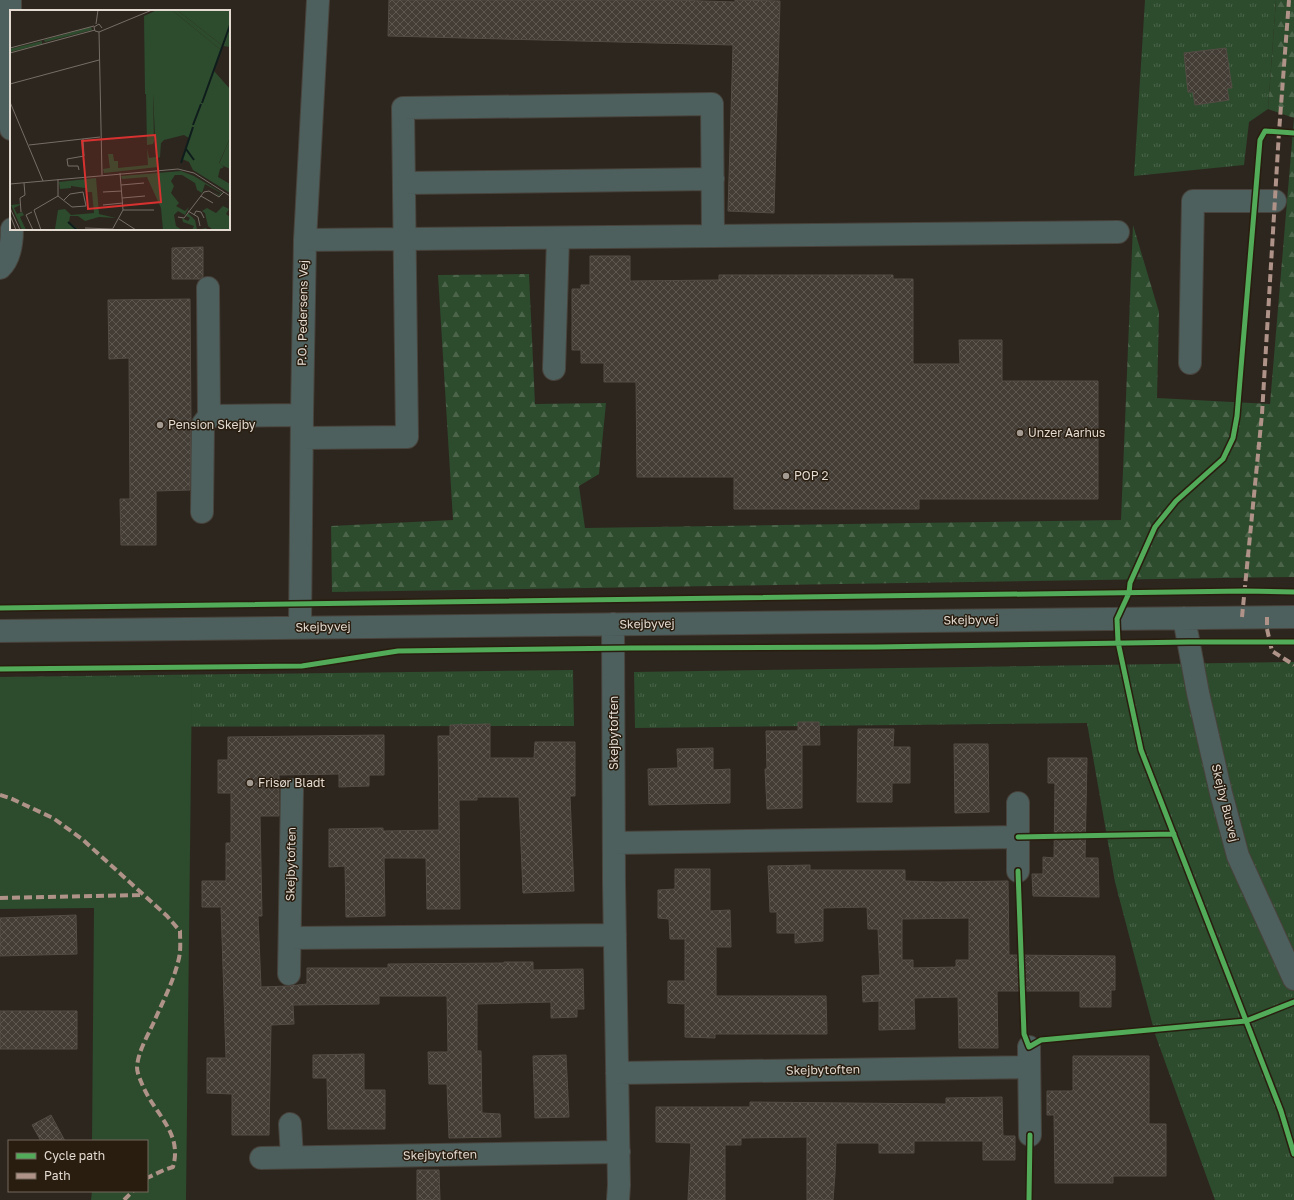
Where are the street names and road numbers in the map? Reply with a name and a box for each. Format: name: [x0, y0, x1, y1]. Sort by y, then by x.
street label: P.O. Pedersens Vej: [294, 260, 311, 366]
street label: Skejbyvej: [943, 612, 999, 627]
street label: Skejbyvej: [619, 616, 675, 631]
street label: Skejbyvej: [295, 619, 351, 634]
street label: Skejbytoften: [606, 696, 621, 770]
street label: Skejby Busvej: [1209, 762, 1242, 843]
street label: Skejbytoften: [282, 827, 299, 901]
street label: Skejbytoften: [786, 1061, 860, 1078]
street label: Skejbytoften: [403, 1146, 477, 1163]

